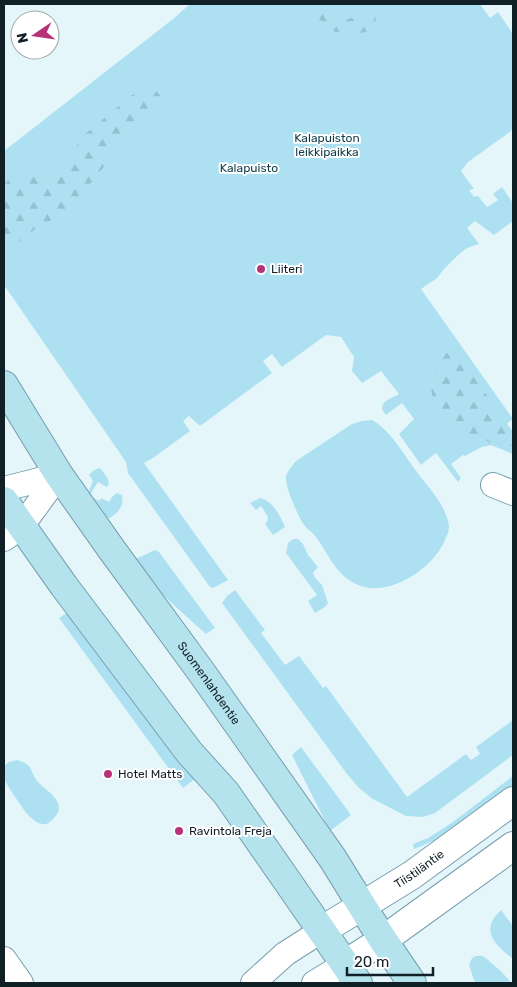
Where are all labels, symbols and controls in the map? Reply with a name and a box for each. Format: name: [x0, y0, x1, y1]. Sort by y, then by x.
north arrow: [10, 10, 60, 60]
text: N: [13, 31, 32, 45]
park label: Kalapuiston leikkipaikka: [294, 131, 360, 159]
park label: Kalapuisto: [220, 161, 278, 175]
place label: Liiteri: [271, 262, 303, 276]
marker: Liiteri: [255, 263, 267, 275]
street label: Suomenlahdentie: [175, 639, 243, 728]
place label: Hotel Matts: [118, 767, 182, 781]
marker: Hotel Matts: [102, 768, 114, 780]
place label: Ravintola Freja: [189, 824, 272, 838]
marker: Ravintola Freja: [173, 825, 185, 837]
street label: Tiistiläntie: [392, 847, 447, 891]
scale bar: [347, 944, 433, 976]
text: 20 m: [354, 953, 389, 971]

